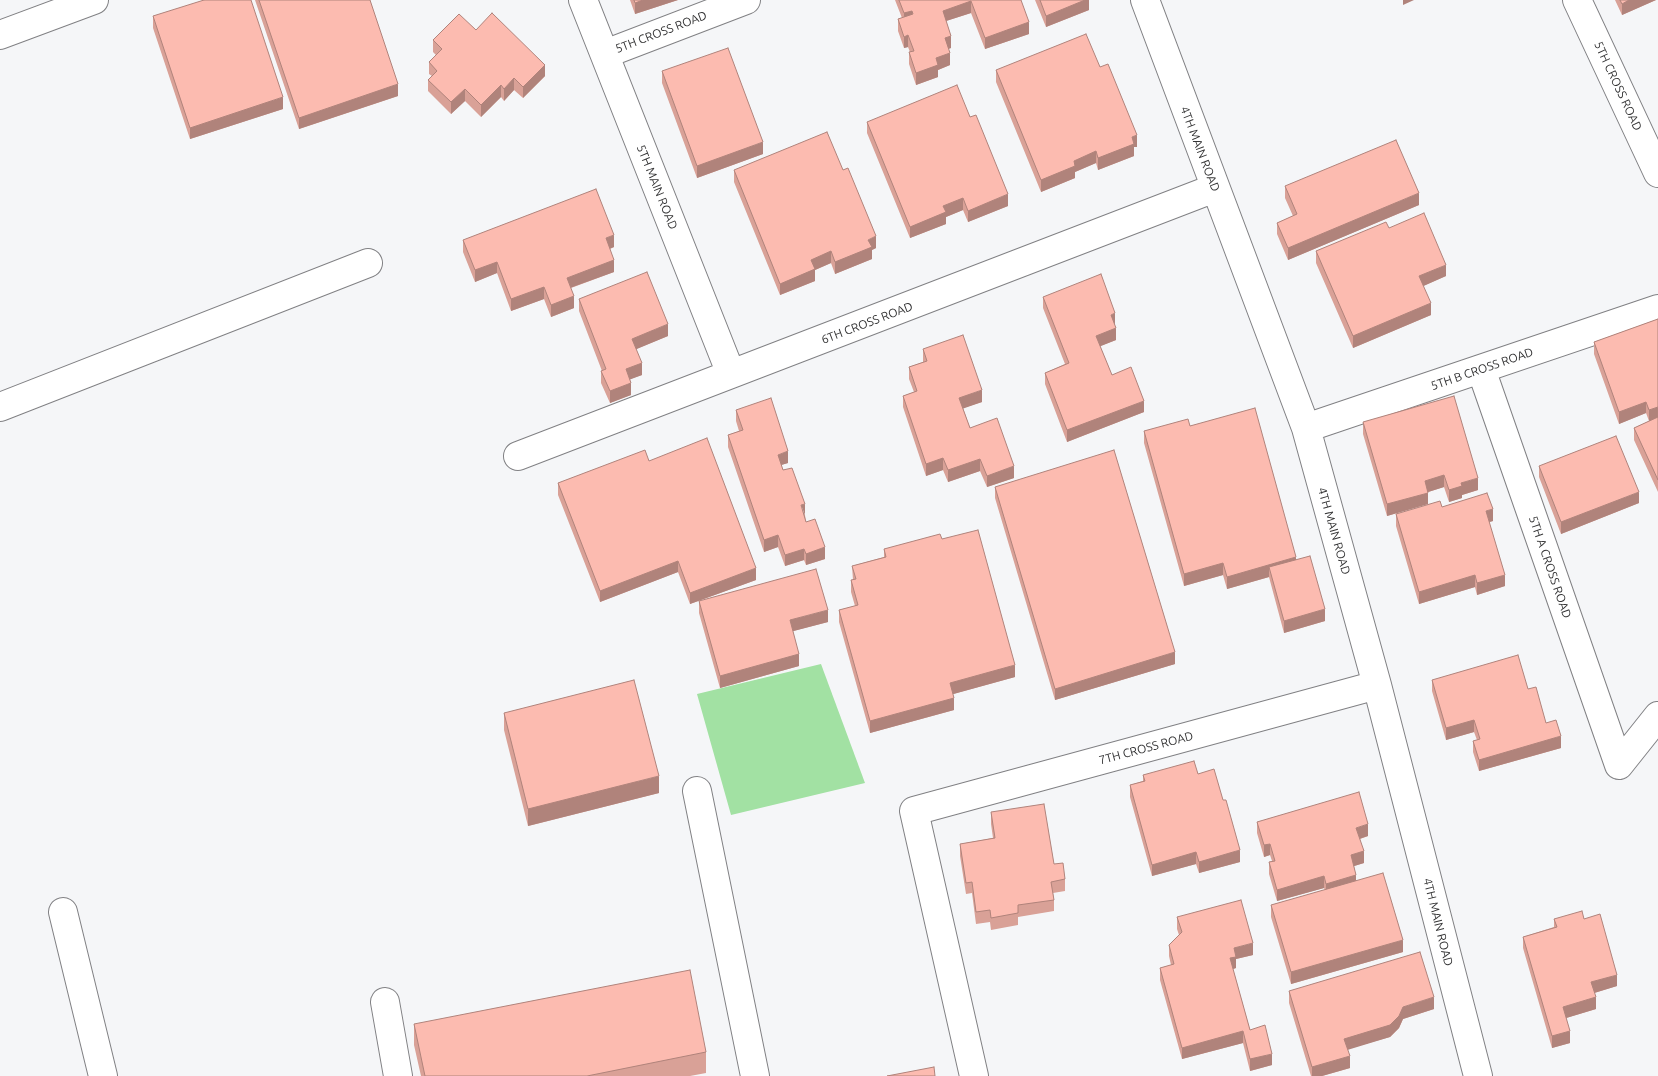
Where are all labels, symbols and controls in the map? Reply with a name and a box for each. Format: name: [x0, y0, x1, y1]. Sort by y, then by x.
street label: 5TH CROSS ROAD: [613, 8, 709, 56]
street label: 5TH CROSS ROAD: [1591, 39, 1645, 133]
street label: 4TH MAIN ROAD: [1177, 104, 1223, 194]
street label: 5TH MAIN ROAD: [633, 143, 681, 231]
street label: 6TH CROSS ROAD: [819, 299, 915, 347]
street label: 5TH B CROSS ROAD: [1429, 345, 1535, 393]
street label: 4TH MAIN ROAD: [1315, 486, 1353, 576]
street label: 5TH A CROSS ROAD: [1526, 514, 1574, 620]
street label: 7TH CROSS ROAD: [1097, 729, 1195, 767]
street label: 4TH MAIN ROAD: [1420, 877, 1456, 967]

